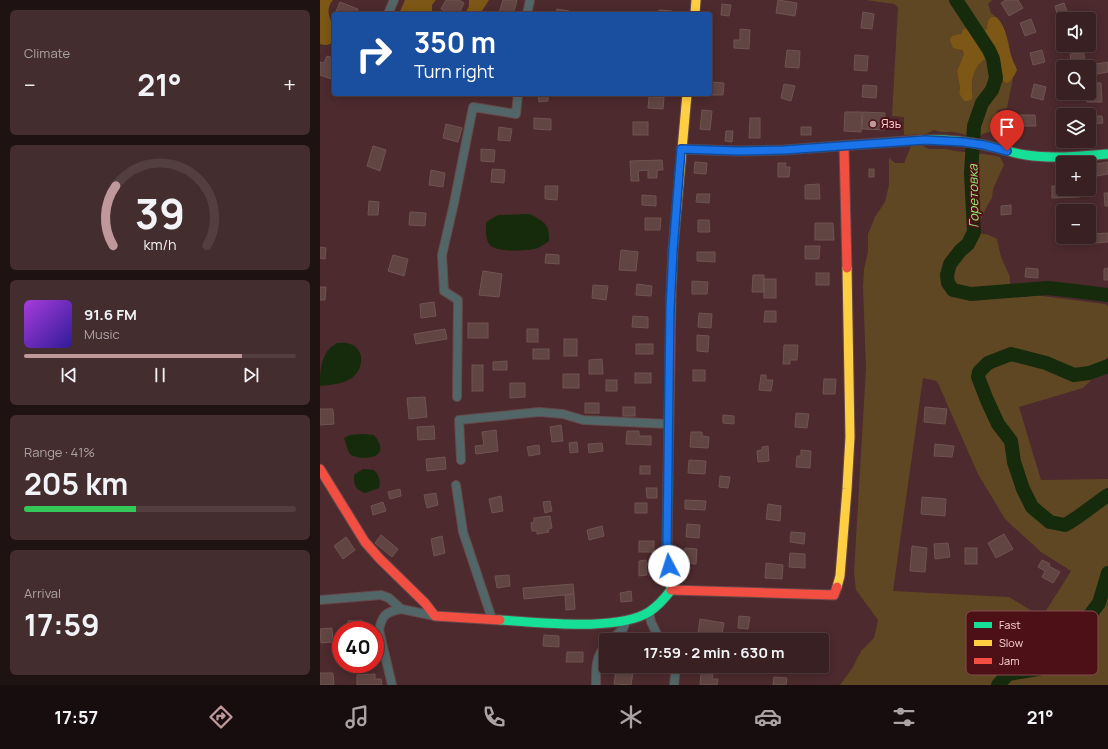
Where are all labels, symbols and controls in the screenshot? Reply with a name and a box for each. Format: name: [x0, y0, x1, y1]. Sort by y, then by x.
map controls: [1056, 12, 1096, 244]
button: sound: [1056, 12, 1096, 52]
text: 350 m: [414, 23, 496, 61]
icon: right: [348, 28, 400, 80]
text: Climate: [24, 44, 70, 62]
text: Turn right: [414, 59, 495, 83]
button: search: [1056, 60, 1096, 100]
text: 21°: [137, 64, 182, 105]
text: −: [24, 70, 36, 100]
text: +: [283, 70, 296, 100]
button: layers: [1056, 108, 1096, 148]
pin: [990, 110, 1024, 151]
place label: Язь: [881, 115, 901, 132]
icon: arrive: [996, 116, 1018, 138]
marker: Язь: [868, 119, 878, 129]
button: +: [1056, 156, 1096, 196]
water label: Горетовка: [963, 163, 983, 228]
text: 39: [135, 184, 185, 240]
button: −: [1056, 204, 1096, 244]
text: km/h: [143, 234, 177, 253]
text: 91.6 FM: [84, 304, 137, 325]
text: Music: [84, 325, 120, 343]
icon: previous: [58, 364, 80, 386]
icon: pause: [149, 364, 171, 386]
icon: next: [240, 364, 262, 386]
text: Range · 41%: [24, 443, 95, 461]
text: 205 km: [24, 463, 128, 504]
position arrow: [648, 545, 690, 587]
text: Arrival: [24, 584, 61, 602]
text: 17:59: [24, 604, 100, 645]
legend: [966, 611, 1098, 675]
text: Fast: [999, 617, 1021, 632]
speed limit sign: 40: [332, 621, 384, 673]
text: Slow: [999, 635, 1024, 650]
text: 17:59 · 2 min · 630 m: [643, 642, 785, 663]
text: Jam: [999, 653, 1020, 668]
icon: directions: [207, 703, 235, 731]
icon: music: [343, 703, 371, 731]
icon: phone: [480, 703, 508, 731]
icon: climate: [617, 703, 645, 731]
icon: car: [754, 703, 782, 731]
icon: filters: [890, 703, 918, 731]
text: 17:57: [54, 705, 98, 729]
text: 21°: [1027, 705, 1054, 729]

